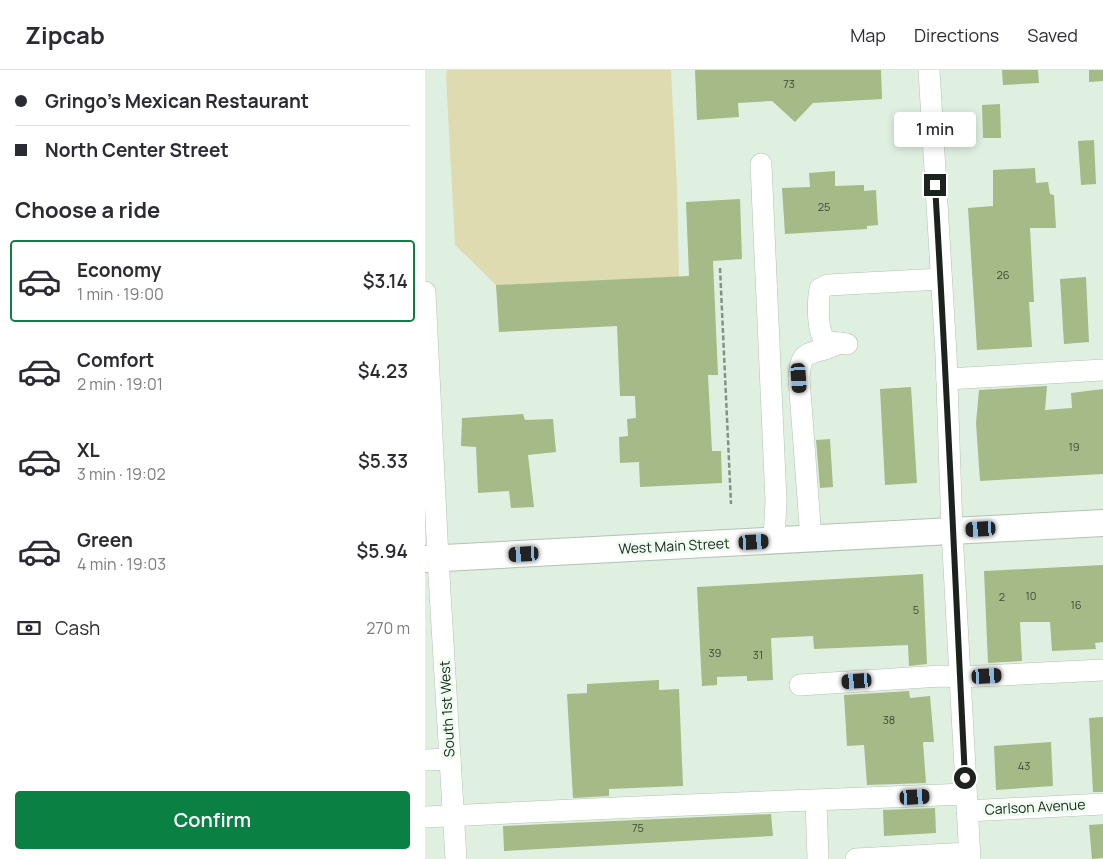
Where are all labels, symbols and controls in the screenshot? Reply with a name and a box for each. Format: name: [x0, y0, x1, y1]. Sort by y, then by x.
text: Zipcab: [25, 18, 105, 51]
text: Map: [850, 23, 886, 47]
text: Directions: [914, 23, 999, 47]
text: Saved: [1027, 23, 1078, 47]
house number: 73: [783, 76, 795, 91]
text: Gringo's Mexican Restaurant: [45, 88, 309, 114]
callout: 1 min: [894, 112, 976, 148]
text: 1 min: [916, 118, 954, 140]
text: North Center Street: [45, 137, 229, 163]
route end: [924, 174, 946, 196]
text: Choose a ride: [15, 195, 160, 225]
house number: 25: [818, 199, 830, 214]
text: Economy: [77, 257, 161, 283]
icon: car: [17, 259, 62, 304]
house number: 26: [996, 267, 1010, 282]
text: $3.14: [363, 268, 408, 294]
text: 1 min · 19:00: [77, 283, 164, 305]
text: Comfort: [77, 347, 154, 373]
icon: car: [17, 349, 62, 394]
text: $4.23: [358, 358, 408, 384]
car: [790, 363, 807, 393]
text: 2 min · 19:01: [77, 373, 163, 395]
text: XL: [77, 437, 100, 463]
icon: car: [17, 439, 62, 484]
house number: 19: [1068, 439, 1080, 454]
text: $5.33: [358, 448, 408, 474]
text: 3 min · 19:02: [77, 463, 166, 485]
car: [965, 521, 996, 537]
text: Green: [77, 527, 133, 553]
icon: car: [17, 529, 62, 574]
street label: West Main Street: [618, 533, 730, 558]
car: [738, 534, 769, 550]
text: $5.94: [357, 538, 408, 564]
car: [508, 546, 539, 562]
text: 4 min · 19:03: [77, 553, 166, 575]
house number: 10: [1025, 588, 1037, 603]
house number: 2: [999, 589, 1005, 604]
house number: 16: [1070, 597, 1082, 612]
house number: 5: [913, 602, 919, 617]
icon: cash: [15, 614, 43, 642]
text: Cash: [55, 615, 100, 641]
text: 270 m: [366, 617, 410, 639]
house number: 39: [709, 645, 722, 660]
house number: 31: [753, 647, 763, 662]
street label: South 1st West: [434, 660, 459, 758]
car: [971, 668, 1002, 684]
car: [841, 672, 872, 690]
house number: 38: [883, 712, 895, 727]
house number: 43: [1018, 758, 1030, 773]
route start: [954, 767, 976, 789]
car: [899, 789, 930, 805]
button: Confirm: [15, 791, 410, 849]
street label: Carlson Avenue: [984, 794, 1086, 819]
house number: 75: [632, 820, 644, 835]

